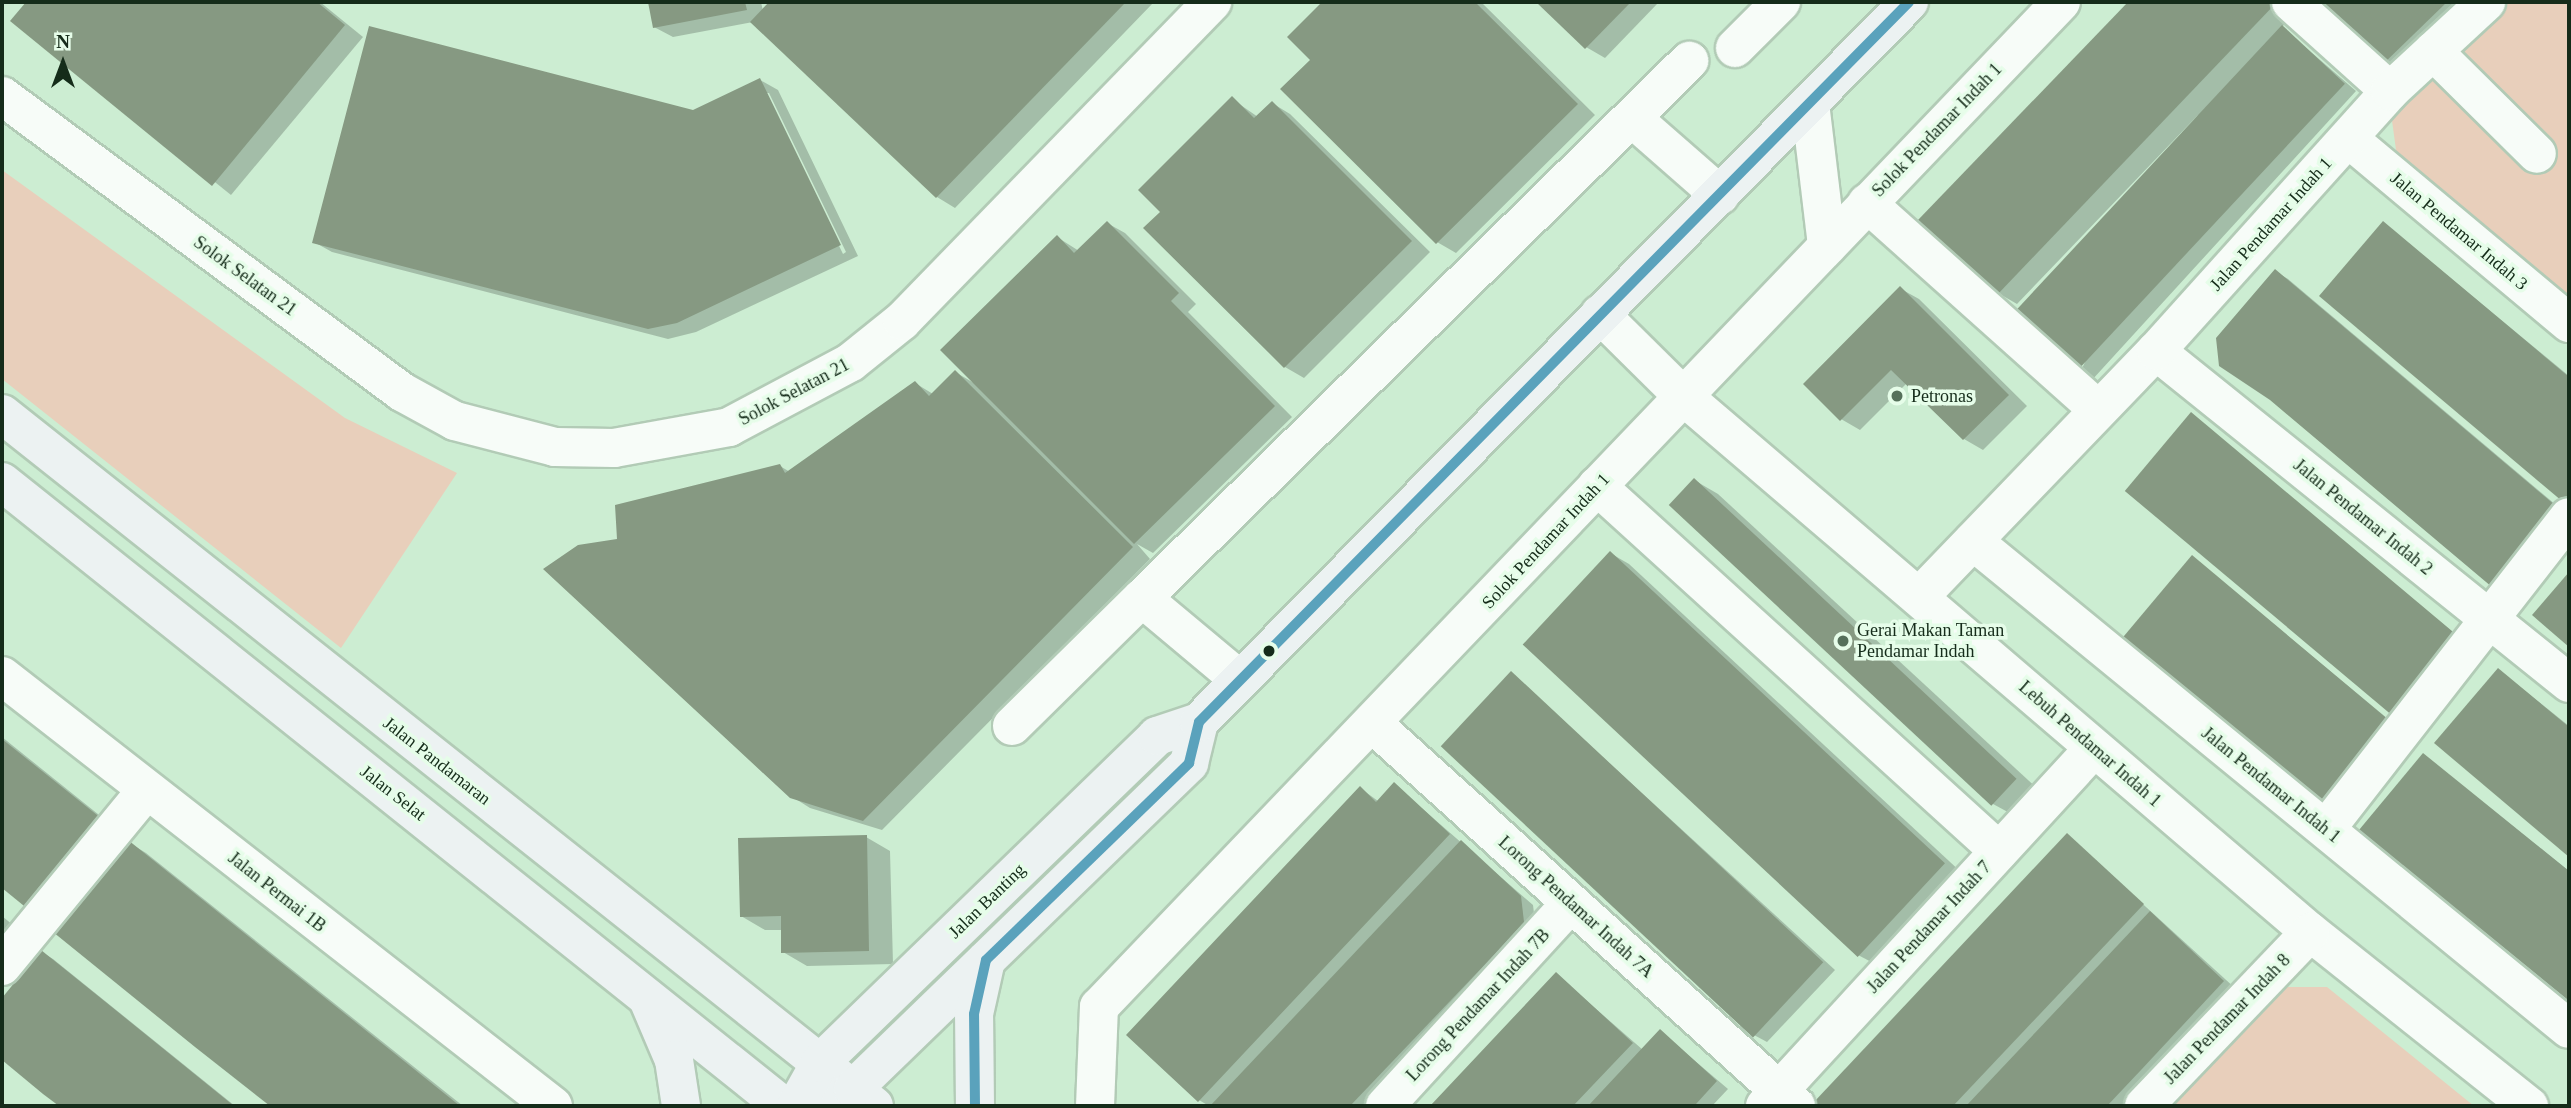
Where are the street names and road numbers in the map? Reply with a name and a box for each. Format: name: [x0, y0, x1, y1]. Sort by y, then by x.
street label: Solok Pendamar Indah 1: [1868, 59, 2006, 201]
street label: Jalan Pendamar Indah 1: [2205, 153, 2337, 295]
street label: Jalan Pendamar Indah 3: [2386, 167, 2532, 295]
street label: Solok Selatan 21: [189, 231, 301, 321]
street label: Solok Selatan 21: [735, 354, 853, 430]
street label: Jalan Pendamar Indah 2: [2289, 454, 2437, 580]
street label: Solok Pendamar Indah 1: [1478, 469, 1614, 613]
street label: Lebuh Pendamar Indah 1: [2014, 676, 2166, 812]
street label: Jalan Pandamaran: [379, 712, 495, 810]
street label: Jalan Pendamar Indah 1: [2197, 722, 2345, 848]
street label: Jalan Selat: [356, 761, 430, 825]
street label: Lorong Pendamar Indah 7A: [1494, 832, 1658, 982]
street label: Jalan Permai 1B: [224, 847, 330, 937]
street label: Jalan Pendamar Indah 7: [1862, 857, 1996, 997]
street label: Jalan Banting: [944, 859, 1030, 943]
street label: Lorong Pendamar Indah 7B: [1402, 924, 1554, 1086]
street label: Jalan Pendamar Indah 8: [2159, 949, 2295, 1089]

